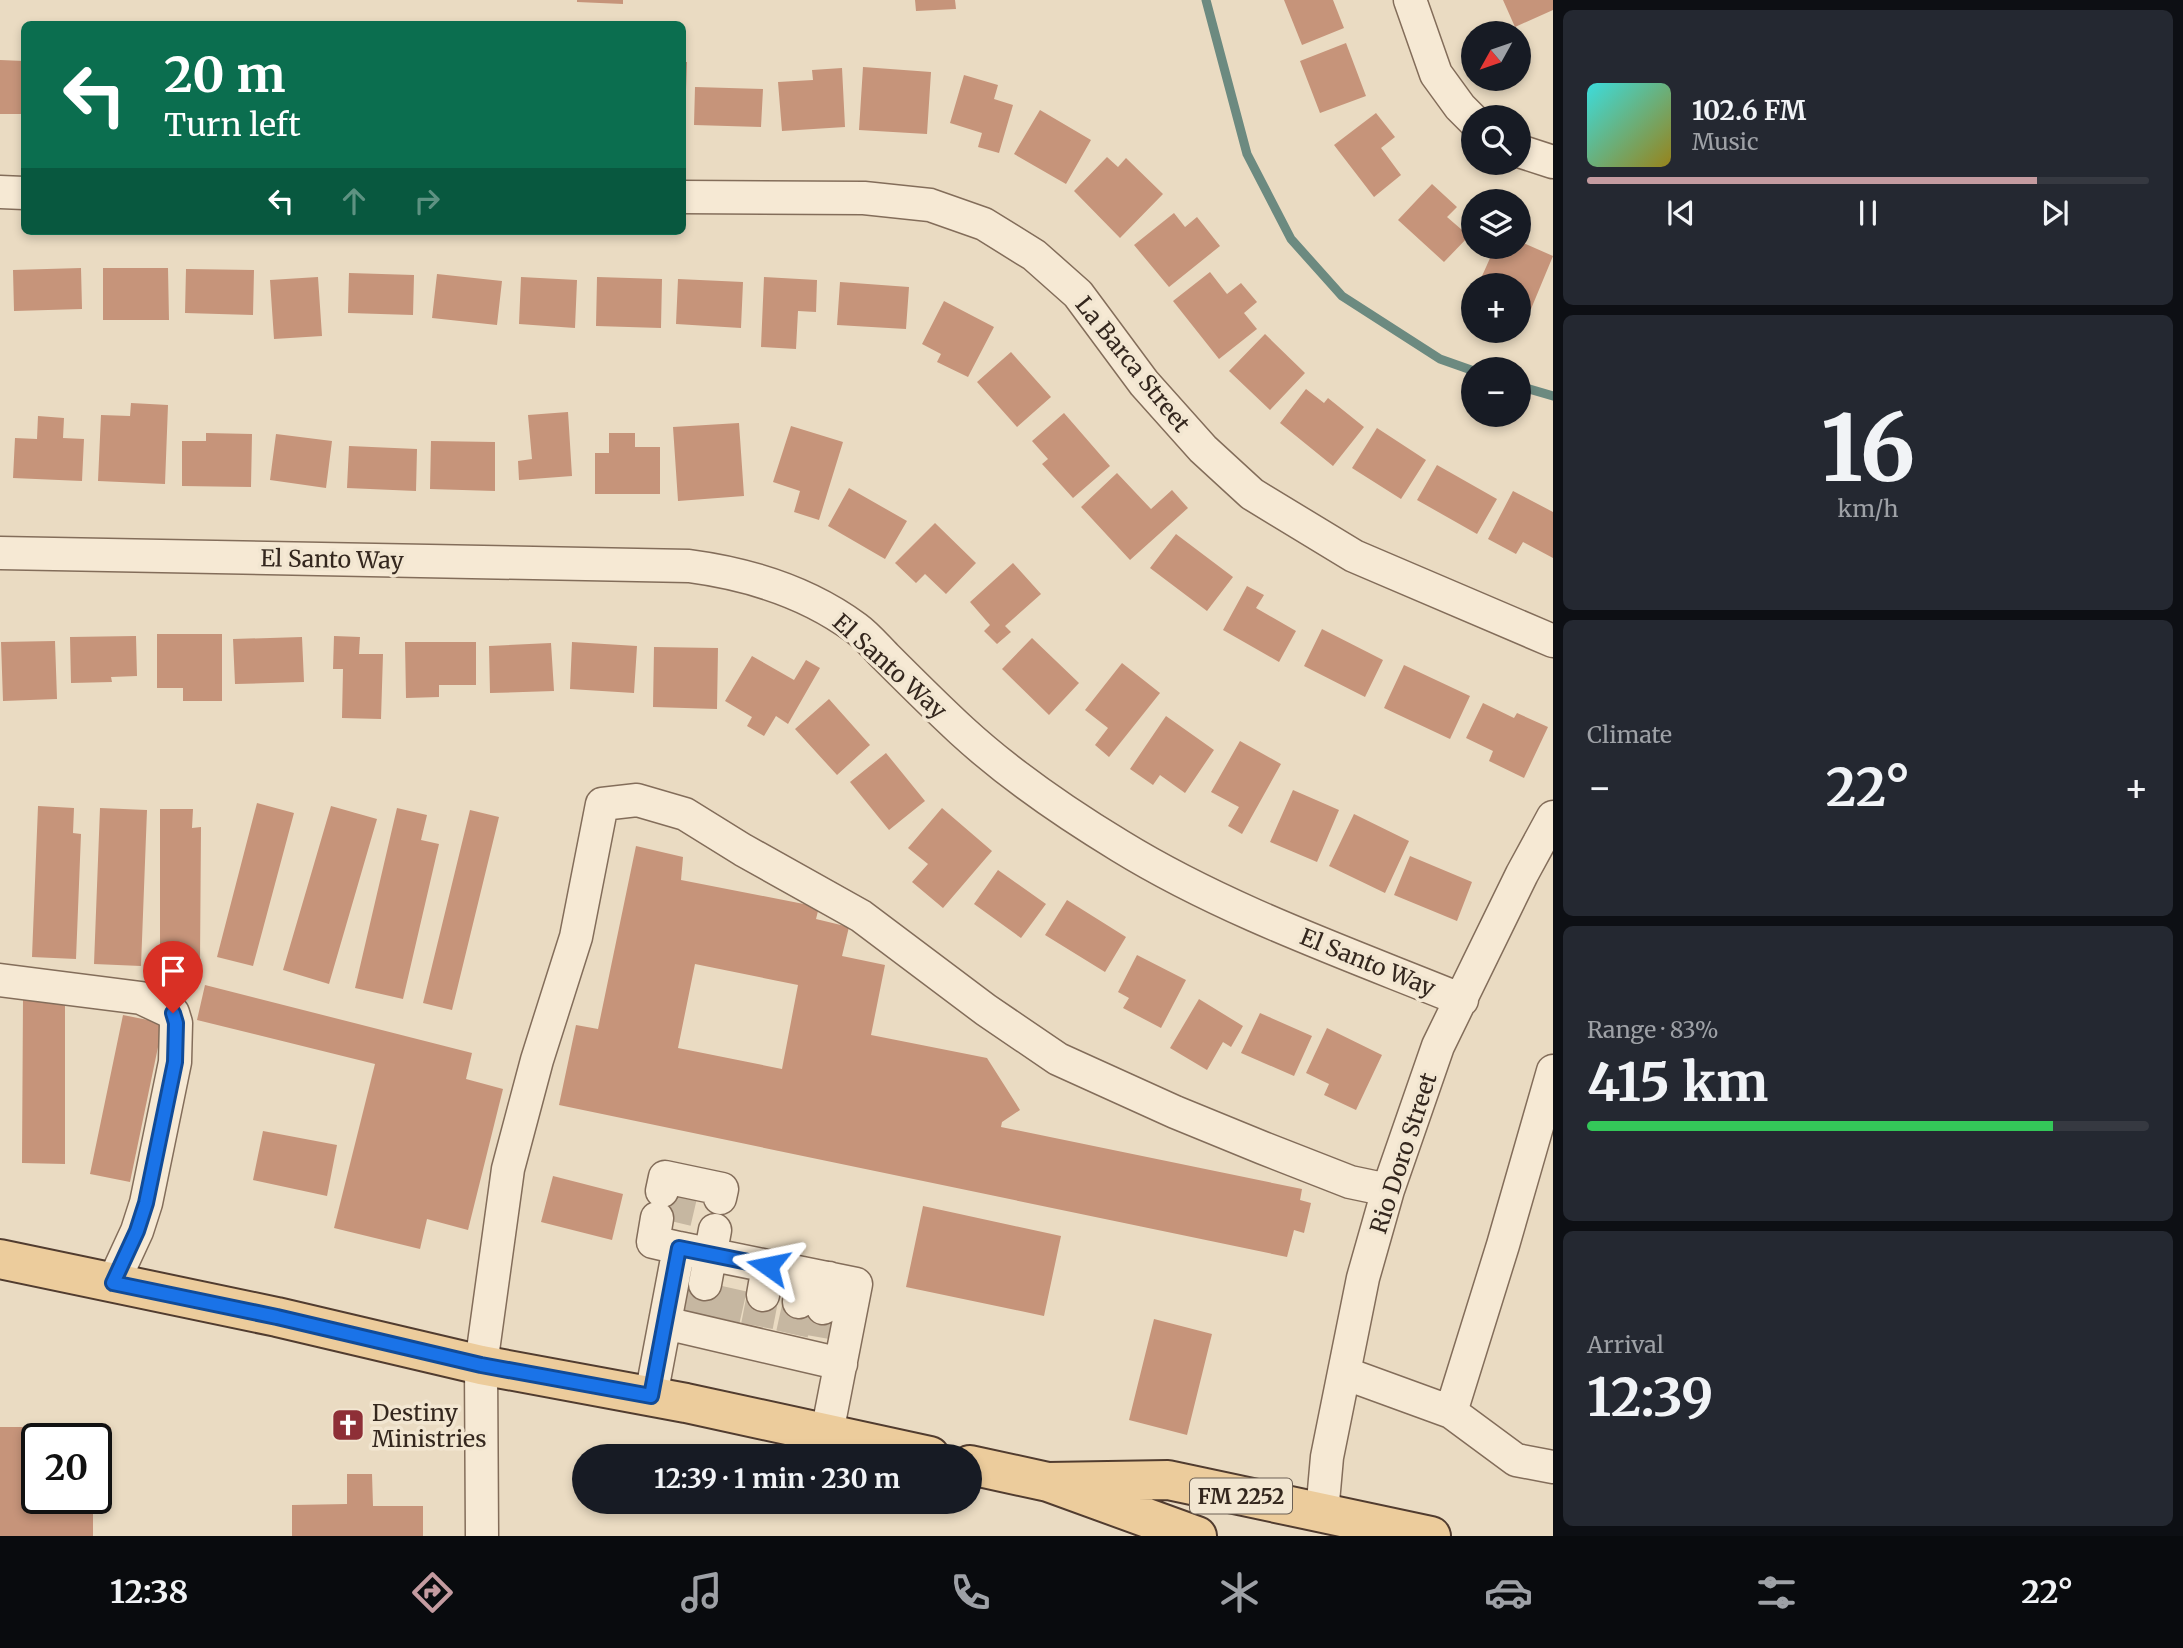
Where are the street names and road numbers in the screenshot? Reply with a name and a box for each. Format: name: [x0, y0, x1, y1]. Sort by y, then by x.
street label: La Barca Street: [1070, 290, 1197, 438]
street label: El Santo Way: [260, 543, 405, 575]
street label: El Santo Way: [827, 607, 953, 725]
street label: El Santo Way: [1296, 922, 1440, 1003]
street label: Rio Doro Street: [1363, 1069, 1443, 1237]
road number: FM 2252: [1190, 1478, 1292, 1514]

